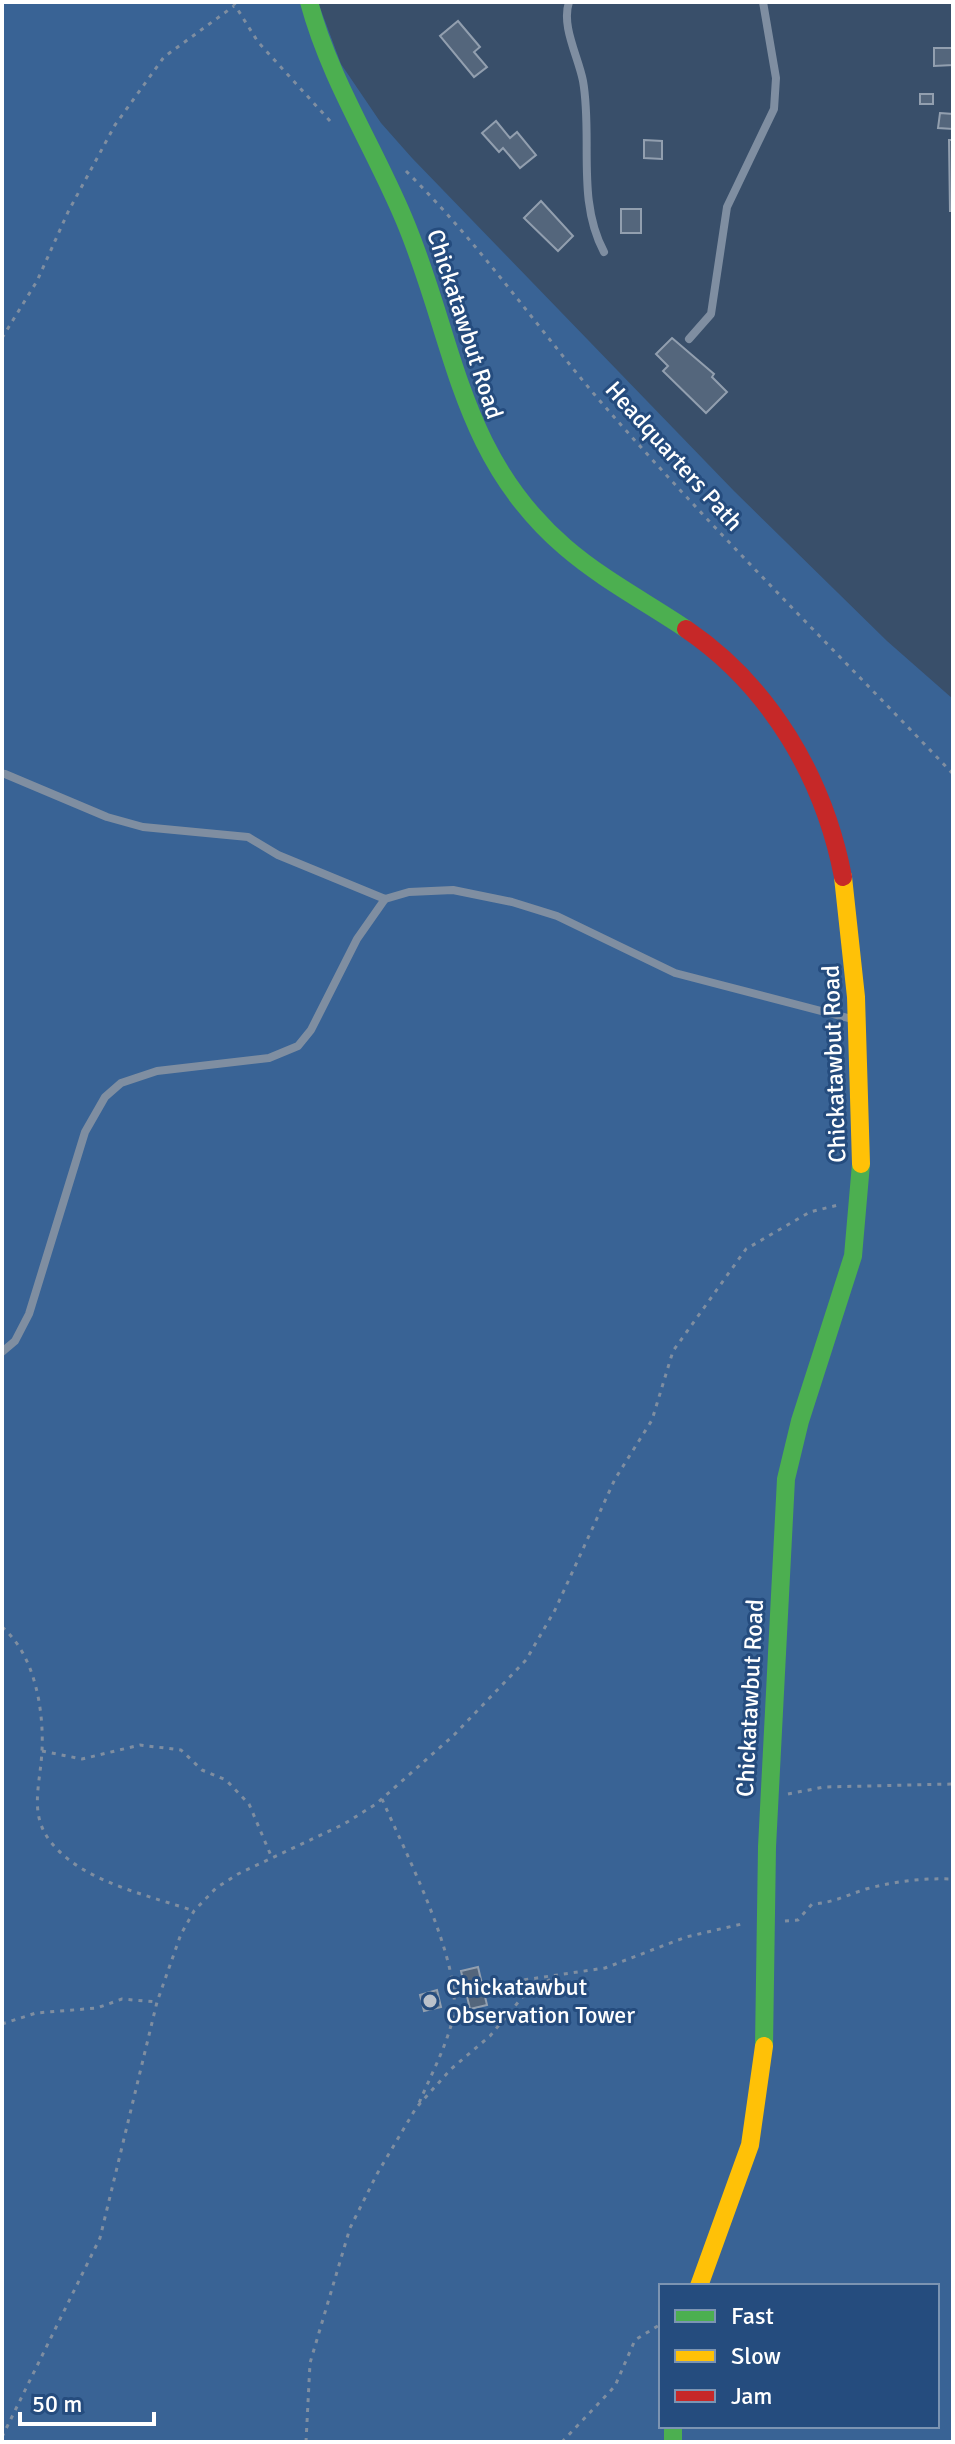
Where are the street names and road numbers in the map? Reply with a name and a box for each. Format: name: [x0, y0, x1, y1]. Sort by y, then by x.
street label: Chickatawbut Road: [420, 225, 510, 423]
street label: Headquarters Path: [599, 375, 749, 537]
street label: Chickatawbut Road: [816, 965, 852, 1163]
street label: Chickatawbut Road: [730, 1598, 770, 1798]

